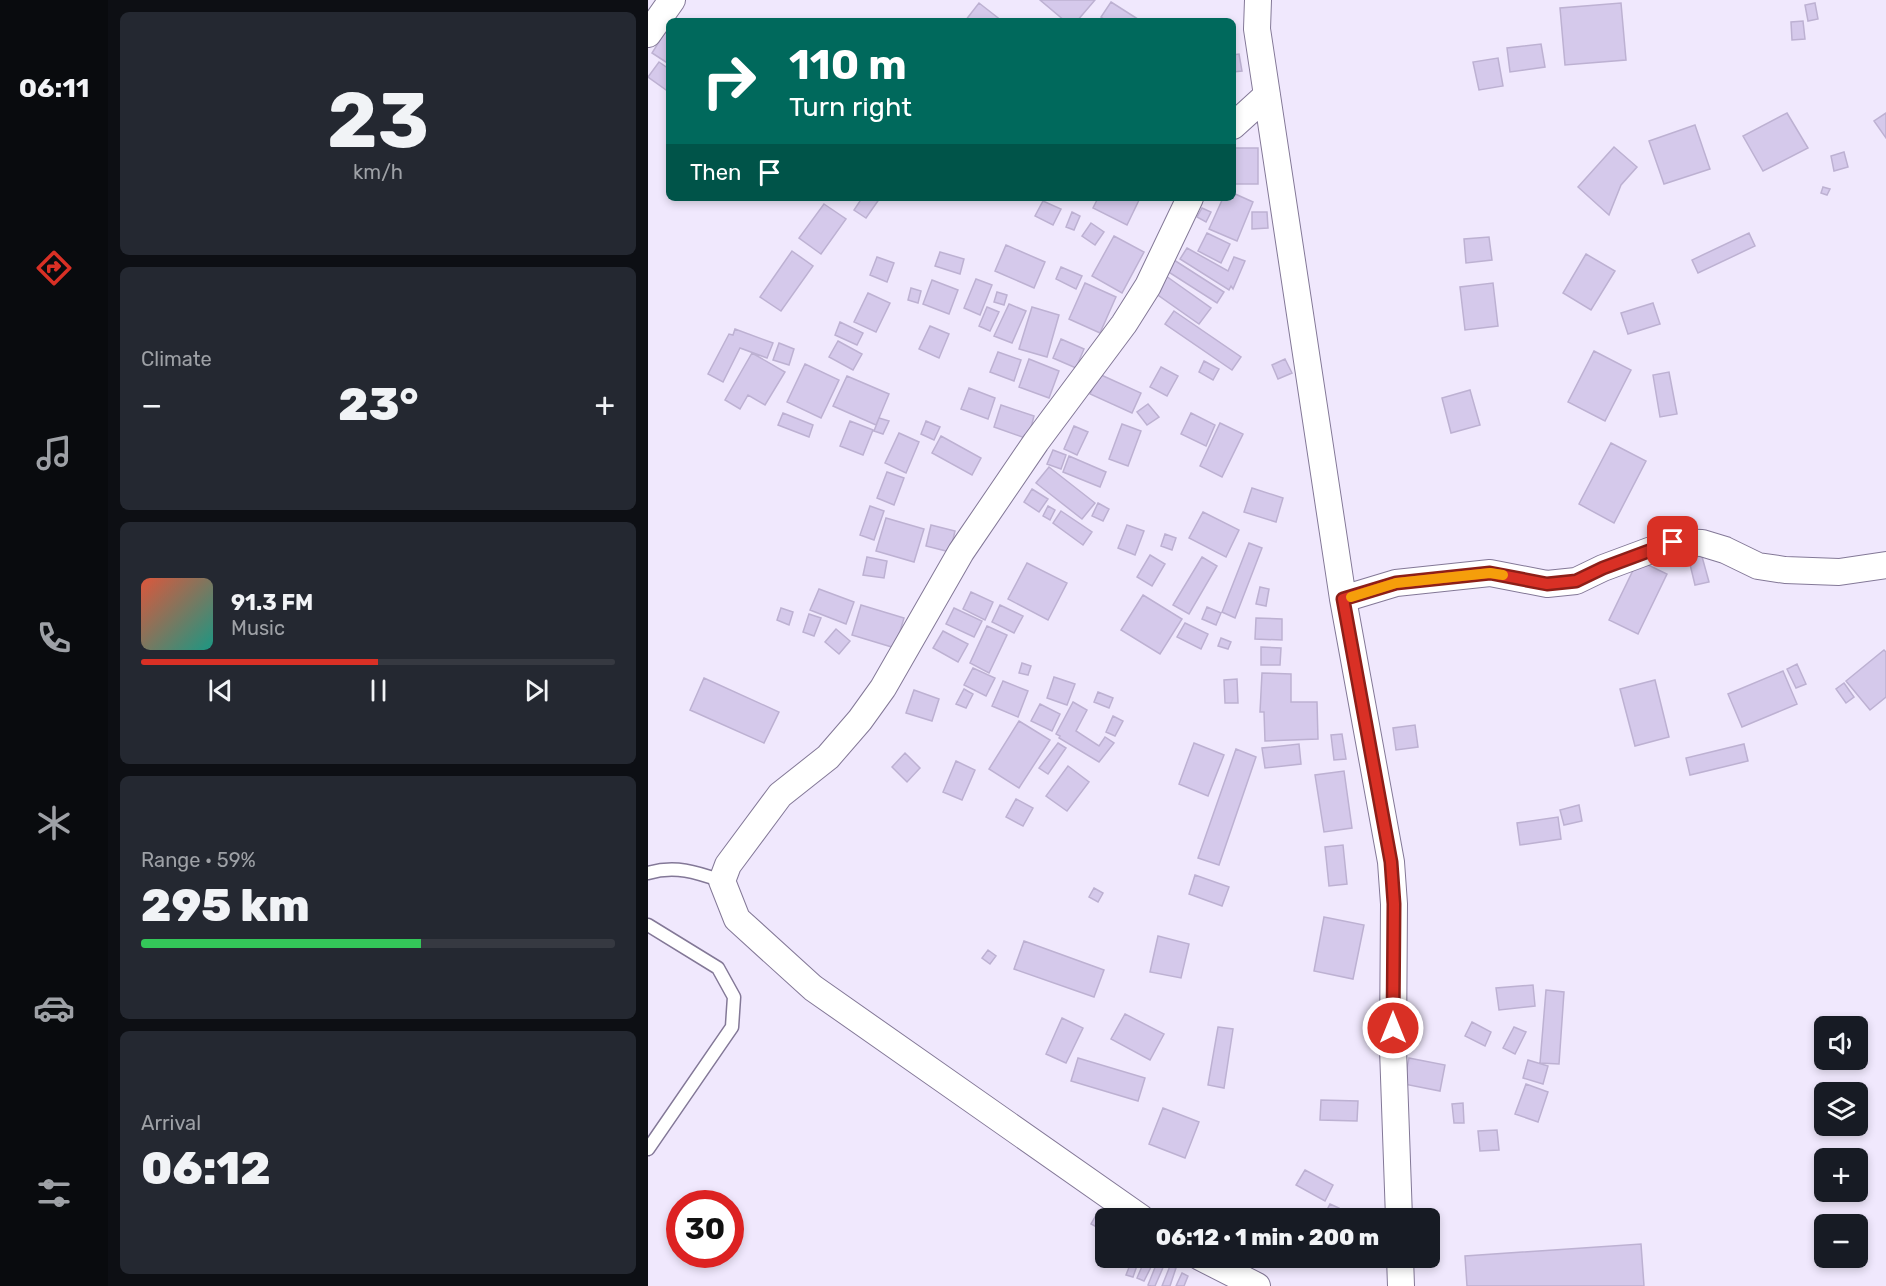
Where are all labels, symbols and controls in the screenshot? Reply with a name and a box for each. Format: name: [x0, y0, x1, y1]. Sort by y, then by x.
text: 110 m: [789, 40, 907, 90]
icon: right: [690, 42, 768, 120]
text: 06:11: [19, 72, 89, 104]
text: 23: [327, 74, 429, 167]
text: Turn right: [789, 91, 912, 123]
icon: arrive: [753, 156, 786, 189]
text: Then: [690, 159, 741, 186]
text: km/h: [353, 160, 403, 184]
icon: directions: [33, 247, 75, 289]
text: Climate: [141, 347, 212, 371]
text: 23°: [338, 378, 419, 431]
text: −: [141, 385, 162, 424]
text: +: [594, 385, 615, 424]
icon: music: [33, 432, 75, 474]
pin: [1647, 516, 1698, 567]
icon: arrive: [1656, 525, 1689, 558]
text: 91.3 FM: [231, 589, 313, 616]
text: Music: [231, 616, 285, 640]
icon: phone: [33, 617, 75, 659]
icon: previous: [204, 674, 237, 707]
icon: pause: [362, 674, 395, 707]
icon: next: [520, 674, 553, 707]
icon: climate: [33, 802, 75, 844]
text: Range · 59%: [141, 848, 256, 872]
text: 295 km: [141, 879, 310, 932]
icon: car: [33, 987, 75, 1029]
position arrow: [1361, 996, 1425, 1060]
map controls: [1814, 1016, 1868, 1268]
button: sound: [1814, 1016, 1868, 1070]
button: layers: [1814, 1082, 1868, 1136]
text: Arrival: [141, 1111, 201, 1135]
text: 06:12: [141, 1142, 271, 1195]
button: +: [1814, 1148, 1868, 1202]
icon: filters: [33, 1172, 75, 1214]
speed limit sign: 30: [666, 1190, 744, 1268]
button: −: [1814, 1214, 1868, 1268]
text: 06:12 · 1 min · 200 m: [1156, 1224, 1379, 1251]

